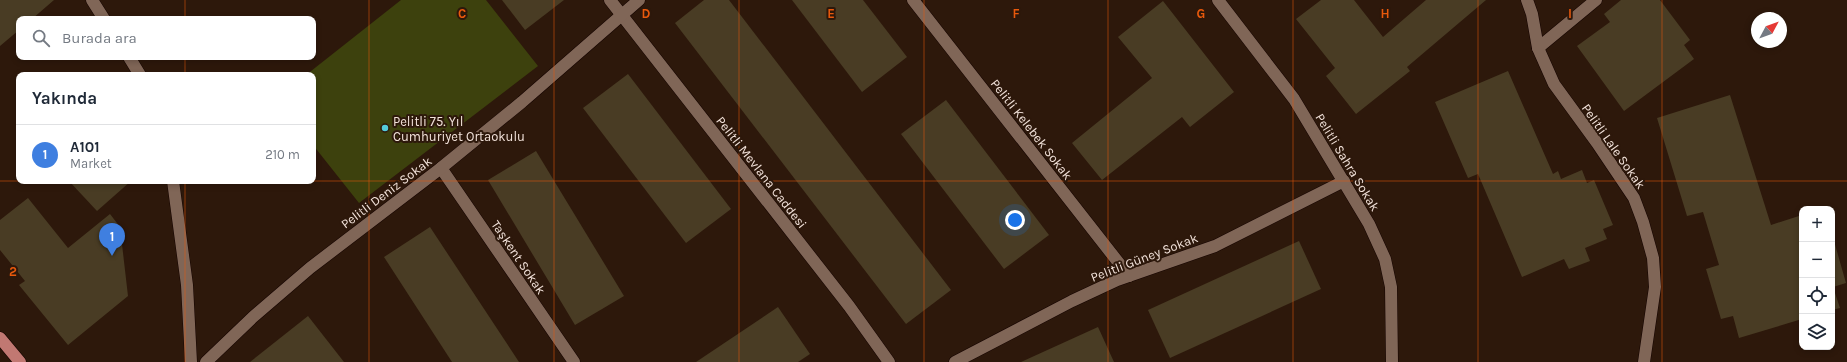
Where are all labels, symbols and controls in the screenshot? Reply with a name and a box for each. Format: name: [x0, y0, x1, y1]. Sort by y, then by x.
text: C: [458, 6, 466, 21]
text: D: [642, 6, 651, 21]
text: E: [827, 6, 835, 21]
text: F: [1012, 6, 1020, 21]
text: G: [1197, 6, 1205, 21]
text: H: [1380, 6, 1390, 21]
text: I: [1568, 6, 1572, 21]
north arrow: [1751, 12, 1787, 48]
search box: [16, 16, 316, 60]
icon: search: [30, 27, 52, 49]
text: Burada ara: [62, 29, 137, 47]
street label: Pelitli Kelebek Sokak: [988, 76, 1075, 183]
text: Yakında: [32, 88, 97, 108]
street label: Pelitli Lale Sokak: [1579, 101, 1648, 192]
street label: Pelitli Sahra Sokak: [1312, 111, 1383, 214]
street label: Pelitli Mevlana Caddesi: [713, 113, 810, 231]
place label: Pelitli 75. Yıl Cumhuriyet Ortaokulu: [393, 114, 525, 144]
marker: Pelitli 75. Yıl Cumhuriyet Ortaokulu: [380, 123, 390, 133]
text: A101: [70, 138, 100, 156]
text: 1: [43, 147, 47, 162]
text: 210 m: [265, 147, 300, 162]
street label: Pelitli Deniz Sokak: [338, 153, 435, 231]
text: Market: [70, 156, 112, 171]
map controls: [1799, 206, 1835, 350]
button: +: [1799, 206, 1835, 242]
your location: [1005, 210, 1025, 230]
street label: Taşkent Sokak: [488, 217, 549, 297]
pin: 1: [99, 223, 125, 256]
street label: Pelitli Güney Sokak: [1088, 230, 1200, 285]
button: −: [1799, 242, 1835, 278]
text: 2: [9, 264, 17, 279]
button: locate: [1799, 278, 1835, 314]
button: layers: [1799, 314, 1835, 350]

